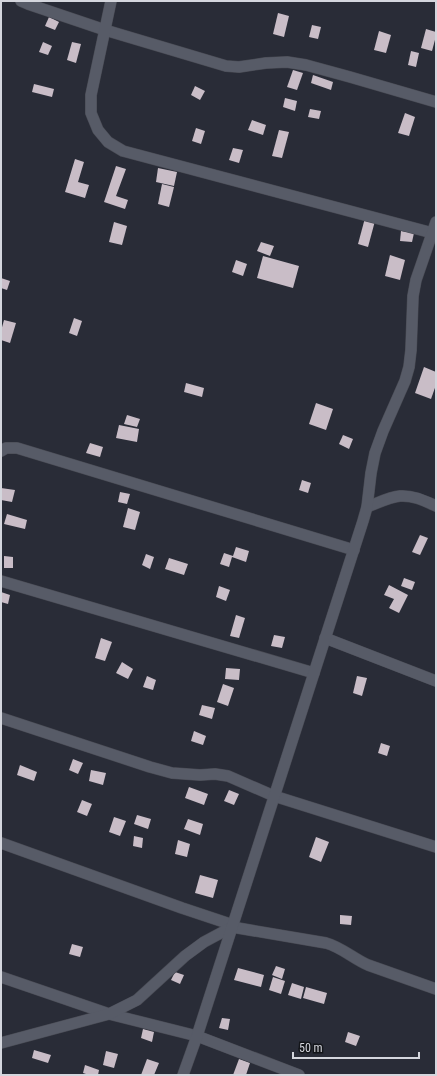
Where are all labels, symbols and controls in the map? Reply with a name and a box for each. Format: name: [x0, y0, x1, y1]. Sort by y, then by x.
scale bar: [293, 1034, 419, 1060]
text: 50 m: [299, 1041, 323, 1055]

